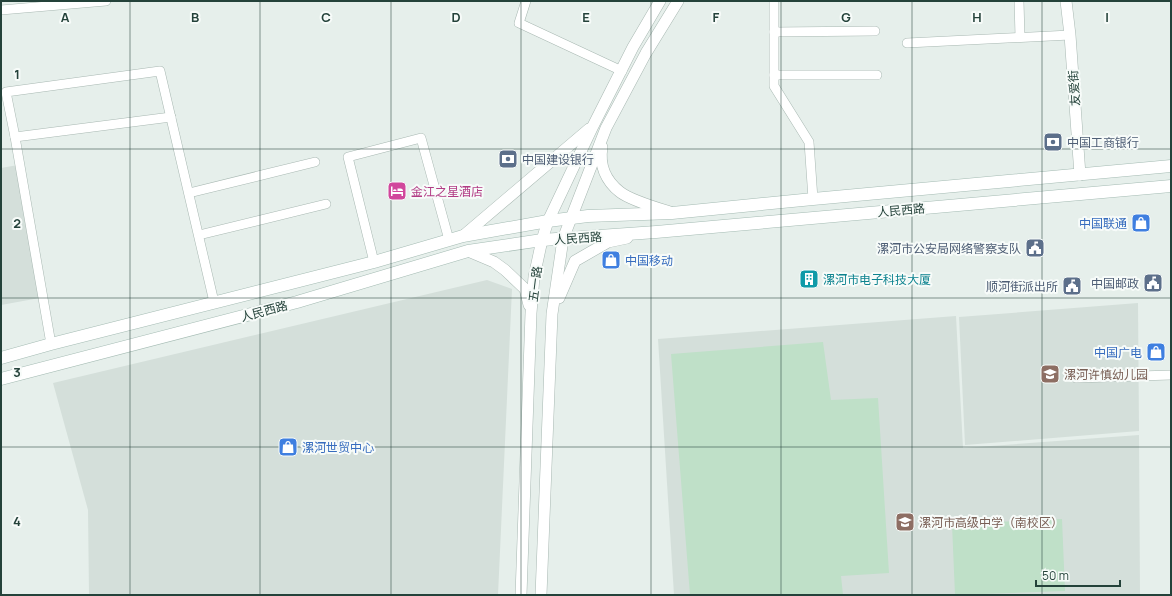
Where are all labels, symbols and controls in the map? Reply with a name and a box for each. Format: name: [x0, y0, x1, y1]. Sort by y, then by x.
text: A: [61, 8, 70, 26]
text: B: [191, 8, 199, 26]
text: C: [321, 8, 331, 26]
text: D: [451, 8, 461, 26]
text: E: [582, 8, 590, 26]
text: F: [713, 8, 720, 26]
text: G: [841, 8, 851, 26]
text: H: [972, 8, 982, 26]
text: I: [1105, 8, 1109, 26]
text: 1: [14, 65, 20, 83]
street label: 友爱街: [1064, 69, 1084, 107]
bank icon: 中国工商银行: [1042, 131, 1064, 153]
place label: 中国工商银行: [1067, 134, 1139, 151]
bank icon: 中国建设银行: [497, 148, 519, 170]
place label: 中国建设银行: [522, 151, 594, 168]
hotel icon: 金江之星酒店: [386, 180, 408, 202]
place label: 金江之星酒店: [411, 183, 483, 200]
street label: 人民西路: [876, 199, 926, 221]
shop icon: 中国联通: [1130, 212, 1152, 234]
text: 2: [13, 214, 21, 232]
place label: 中国联通: [1079, 215, 1127, 232]
street label: 人民西路: [553, 228, 603, 248]
public building icon: 漯河市公安局网络警察支队: [1024, 237, 1046, 259]
place label: 漯河市公安局网络警察支队: [877, 240, 1021, 257]
shop icon: 中国移动: [600, 249, 622, 271]
place label: 中国移动: [625, 252, 673, 269]
street label: 五一路: [524, 265, 546, 303]
building icon: 漯河市电子科技大厦: [798, 268, 820, 290]
place label: 漯河市电子科技大厦: [823, 271, 931, 288]
public building icon: 中国邮政: [1142, 272, 1164, 294]
public building icon: 顺河街派出所: [1061, 275, 1083, 297]
place label: 中国邮政: [1091, 275, 1139, 292]
place label: 顺河街派出所: [986, 278, 1058, 295]
street label: 人民西路: [239, 297, 289, 325]
shop icon: 中国广电: [1145, 341, 1167, 363]
place label: 中国广电: [1094, 344, 1142, 361]
text: 3: [13, 363, 21, 381]
school or university icon: 漯河许慎幼儿园: [1039, 363, 1061, 385]
place label: 漯河许慎幼儿园: [1064, 366, 1148, 383]
shop icon: 漯河世贸中心: [277, 436, 299, 458]
place label: 漯河世贸中心: [302, 439, 374, 456]
school or university icon: 漯河市高级中学（南校区）: [894, 511, 916, 533]
text: 4: [13, 512, 21, 530]
place label: 漯河市高级中学（南校区）: [919, 514, 1063, 531]
scale bar: [1036, 562, 1120, 588]
text: 50 m: [1042, 567, 1069, 584]

